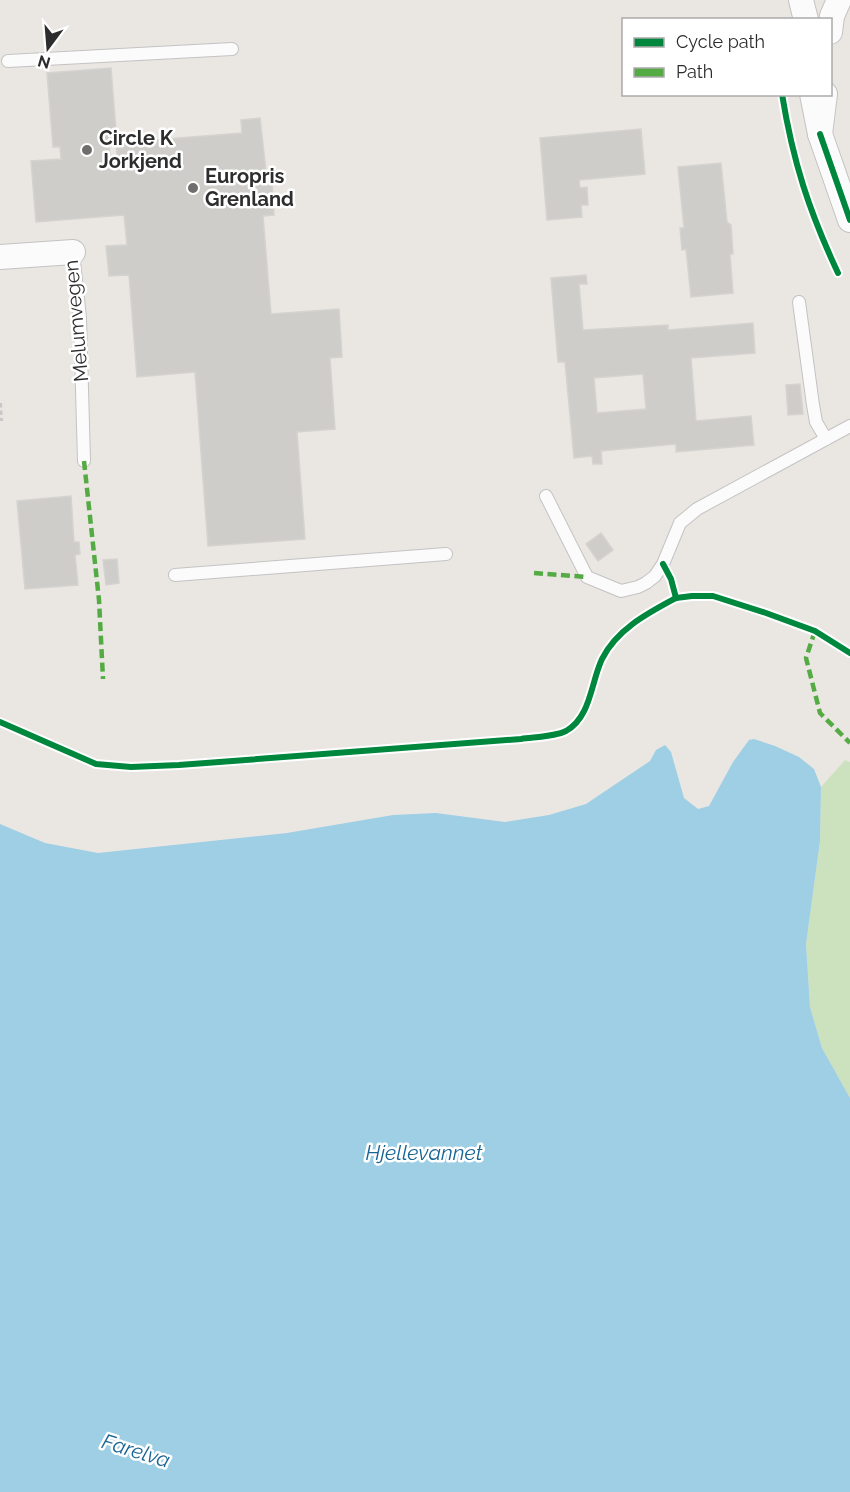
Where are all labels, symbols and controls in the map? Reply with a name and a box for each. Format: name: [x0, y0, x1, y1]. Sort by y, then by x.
north arrow: [18, 18, 78, 78]
legend: [622, 18, 832, 96]
text: Cycle path: [676, 31, 765, 52]
text: N: [36, 51, 52, 73]
text: Path: [676, 61, 713, 82]
place label: Circle K Jorkjend: [99, 126, 182, 173]
marker: Circle K Jorkjend: [80, 143, 94, 157]
place label: Europris Grenland: [205, 164, 294, 211]
marker: Europris Grenland: [186, 181, 200, 195]
street label: Melumvegen: [59, 259, 93, 383]
water label: Hjellevannet: [366, 1140, 483, 1165]
water label: Farelva: [99, 1428, 173, 1473]

